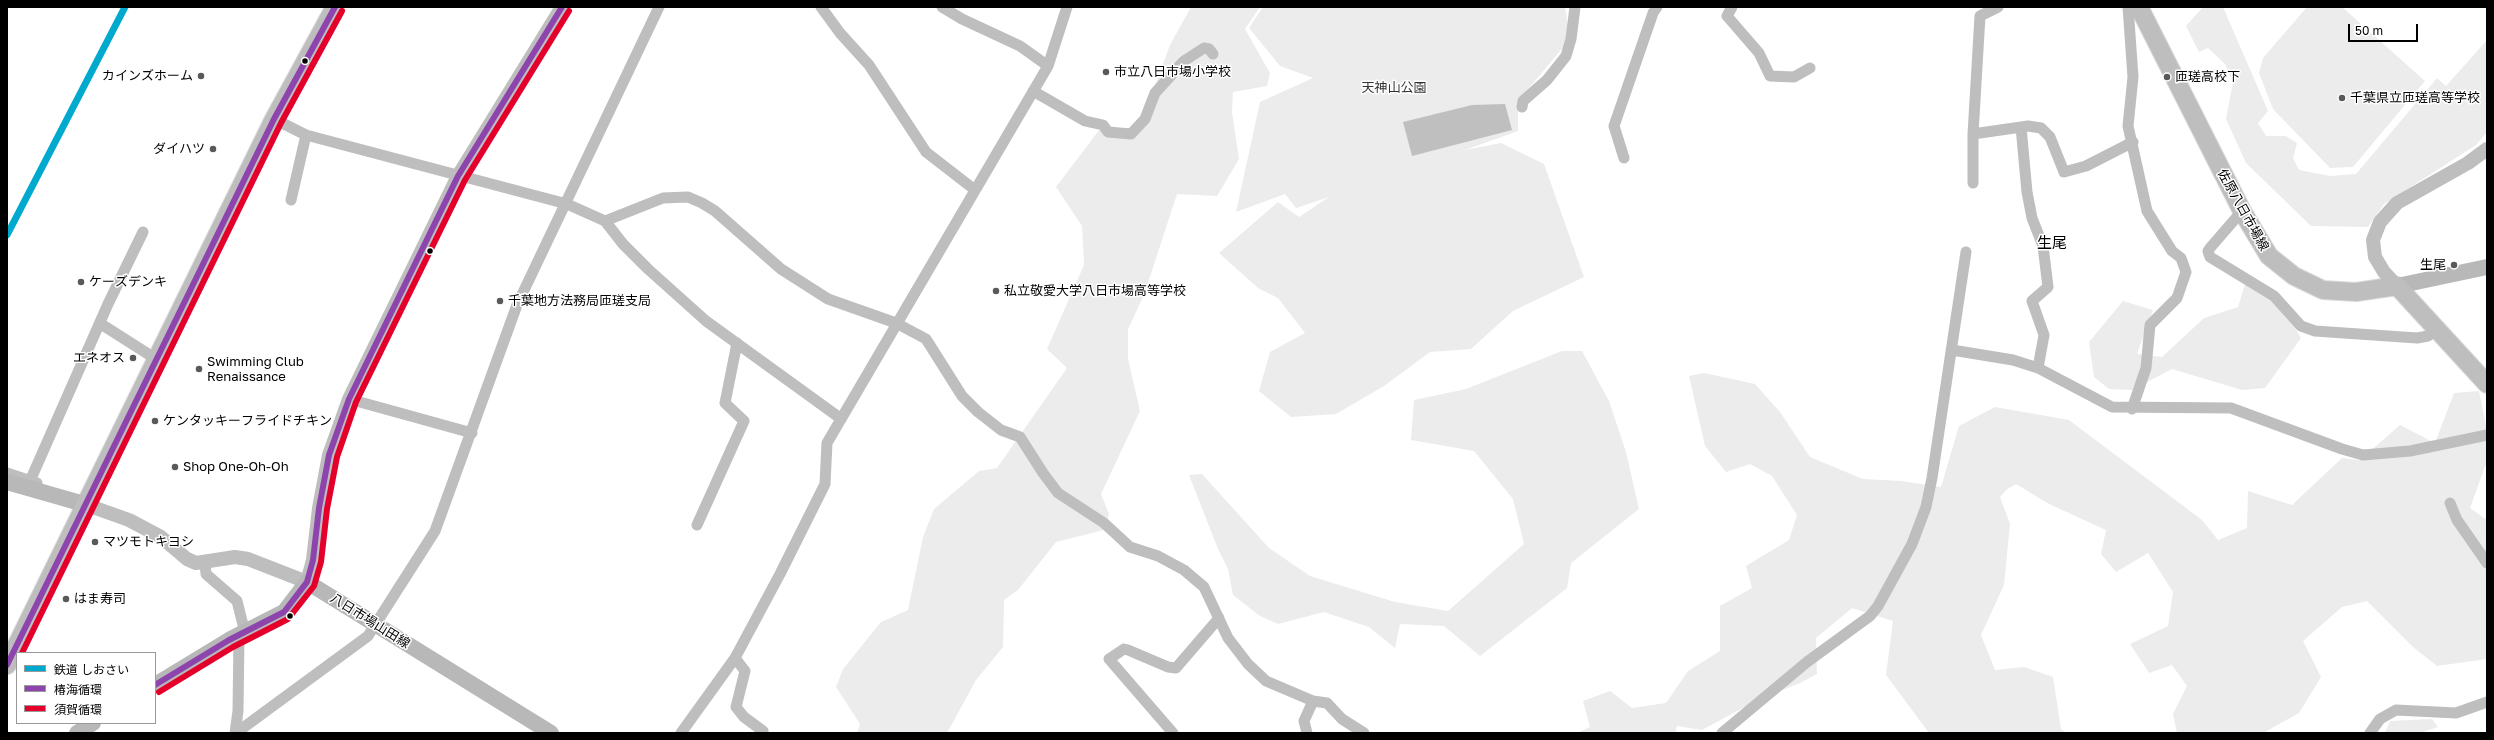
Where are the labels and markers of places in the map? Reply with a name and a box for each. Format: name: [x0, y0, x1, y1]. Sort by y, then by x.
unlabelled marker: [300, 56, 310, 66]
place label: 市立八日市場小学校: [1114, 64, 1231, 80]
marker: 市立八日市場小学校: [1101, 67, 1111, 77]
place label: カインズホーム: [102, 68, 193, 84]
place label: 匝瑳高校下: [2175, 69, 2240, 85]
marker: カインズホーム: [196, 71, 206, 81]
marker: 匝瑳高校下: [2162, 72, 2172, 82]
place label: 千葉県立匝瑳高等学校: [2350, 90, 2480, 106]
marker: 千葉県立匝瑳高等学校: [2337, 93, 2347, 103]
place label: ダイハツ: [153, 141, 205, 157]
marker: ダイハツ: [208, 144, 218, 154]
unlabelled marker: [425, 246, 435, 256]
place label: 生尾: [2420, 257, 2446, 273]
marker: 生尾: [2449, 260, 2459, 270]
place label: ケーズデンキ: [89, 274, 167, 290]
marker: ケーズデンキ: [76, 277, 86, 287]
place label: 私立敬愛大学八日市場高等学校: [1004, 283, 1186, 299]
marker: 私立敬愛大学八日市場高等学校: [991, 286, 1001, 296]
place label: 千葉地方法務局匝瑳支局: [508, 293, 651, 309]
marker: 千葉地方法務局匝瑳支局: [495, 296, 505, 306]
place label: エネオス: [73, 350, 125, 366]
marker: エネオス: [128, 353, 138, 363]
place label: Swimming Club Renaissance: [207, 354, 304, 385]
marker: Swimming Club Renaissance: [194, 364, 204, 374]
place label: ケンタッキーフライドチキン: [163, 413, 332, 429]
marker: ケンタッキーフライドチキン: [150, 416, 160, 426]
place label: Shop One-Oh-Oh: [183, 459, 289, 475]
marker: Shop One-Oh-Oh: [170, 462, 180, 472]
place label: マツモトキヨシ: [103, 534, 194, 550]
marker: マツモトキヨシ: [90, 537, 100, 547]
place label: はま寿司: [74, 591, 126, 607]
marker: はま寿司: [61, 594, 71, 604]
unlabelled marker: [285, 611, 295, 621]

